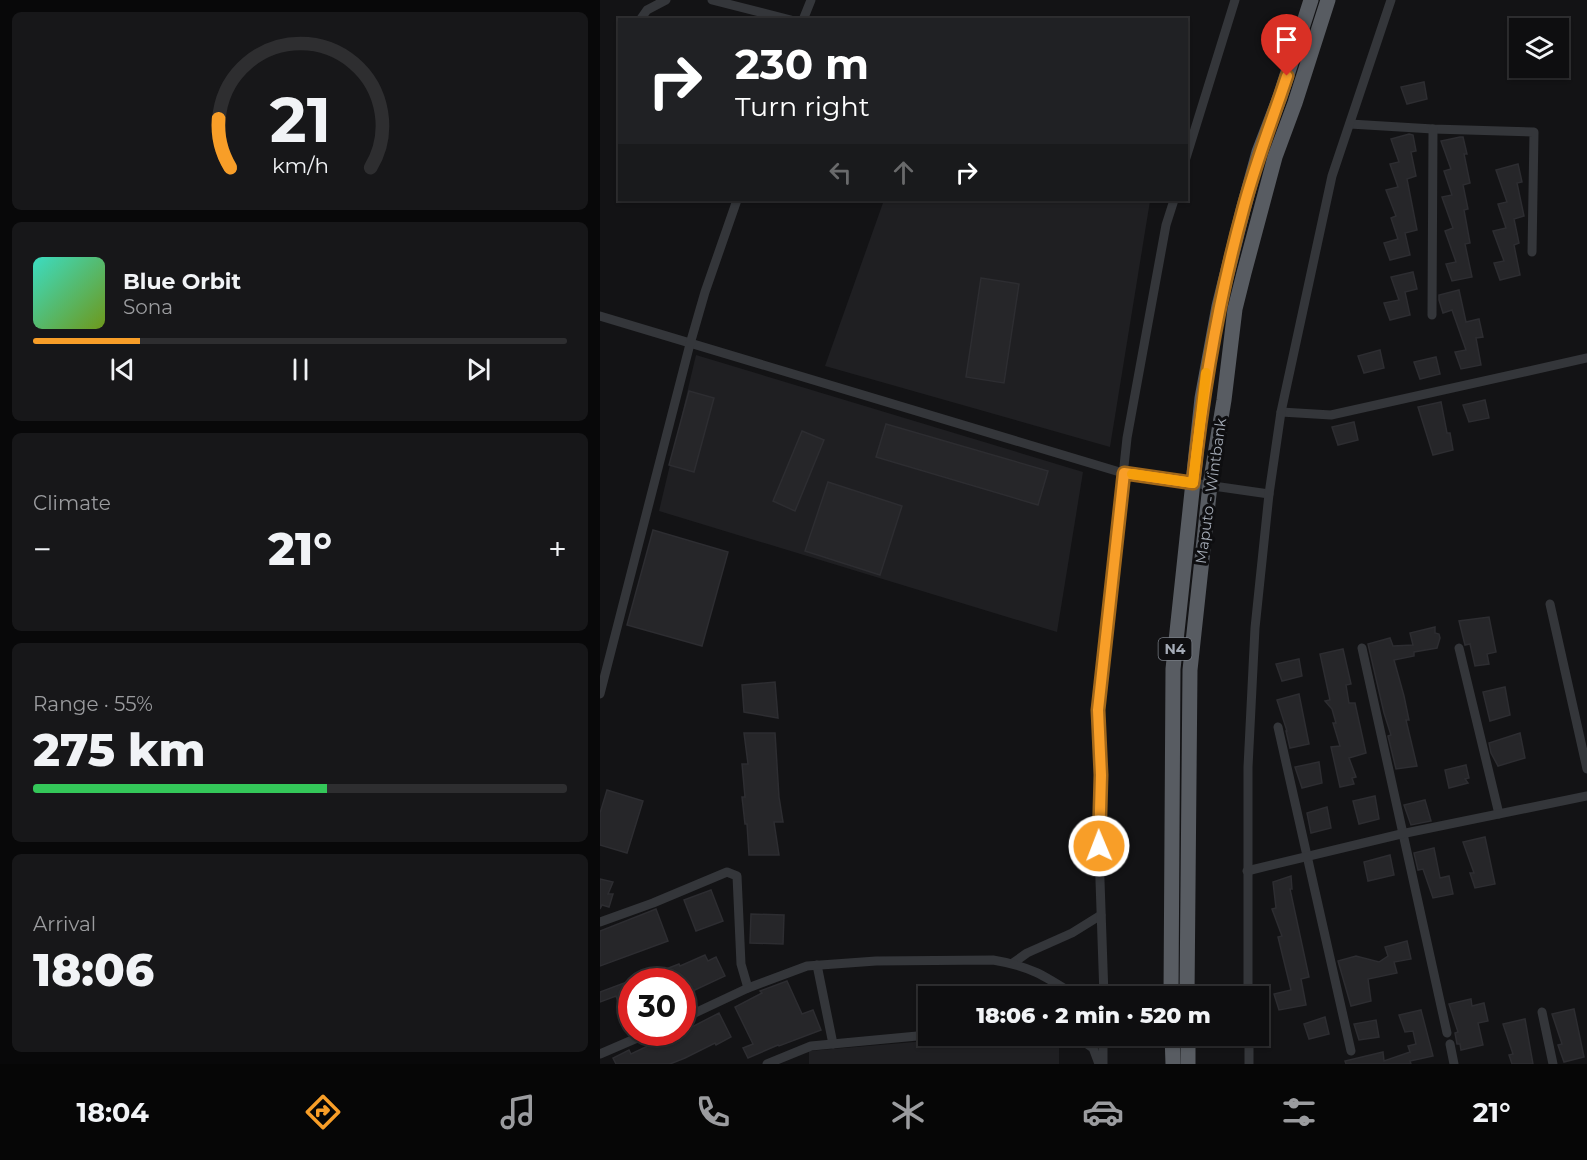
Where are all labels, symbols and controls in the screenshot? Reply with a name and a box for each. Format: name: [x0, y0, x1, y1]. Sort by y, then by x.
pin: [1261, 14, 1312, 76]
map controls: [1509, 18, 1569, 78]
button: layers: [1509, 18, 1569, 78]
icon: arrive: [1270, 23, 1303, 56]
text: 230 m: [735, 38, 869, 90]
icon: right: [636, 42, 714, 120]
text: 21: [269, 82, 331, 158]
text: Turn right: [735, 90, 870, 123]
text: km/h: [271, 153, 329, 179]
icon: left: [824, 156, 857, 189]
icon: ahead: [887, 156, 920, 189]
icon: right: [950, 156, 983, 189]
text: Blue Orbit: [123, 268, 241, 295]
text: Sona: [123, 295, 173, 319]
icon: previous: [106, 353, 139, 386]
icon: pause: [284, 353, 317, 386]
icon: next: [462, 353, 495, 386]
street label: Maputo - Wintbank: [1191, 417, 1230, 565]
text: Climate: [33, 491, 111, 515]
text: 21°: [268, 521, 332, 576]
text: −: [33, 529, 52, 569]
text: +: [548, 529, 567, 569]
road number: N4: [1158, 638, 1192, 660]
text: Range · 55%: [33, 692, 153, 716]
text: 275 km: [33, 722, 206, 777]
position arrow: [1067, 814, 1131, 878]
text: Arrival: [33, 912, 96, 936]
text: 18:06: [33, 942, 154, 997]
speed limit sign: 30: [618, 968, 696, 1046]
text: 18:06 · 2 min · 520 m: [976, 1002, 1211, 1029]
icon: directions: [302, 1091, 344, 1133]
icon: music: [497, 1091, 539, 1133]
icon: phone: [692, 1091, 734, 1133]
icon: climate: [887, 1091, 929, 1133]
icon: car: [1082, 1091, 1124, 1133]
icon: filters: [1278, 1091, 1320, 1133]
text: 18:04: [77, 1096, 149, 1129]
text: 21°: [1473, 1096, 1510, 1129]

